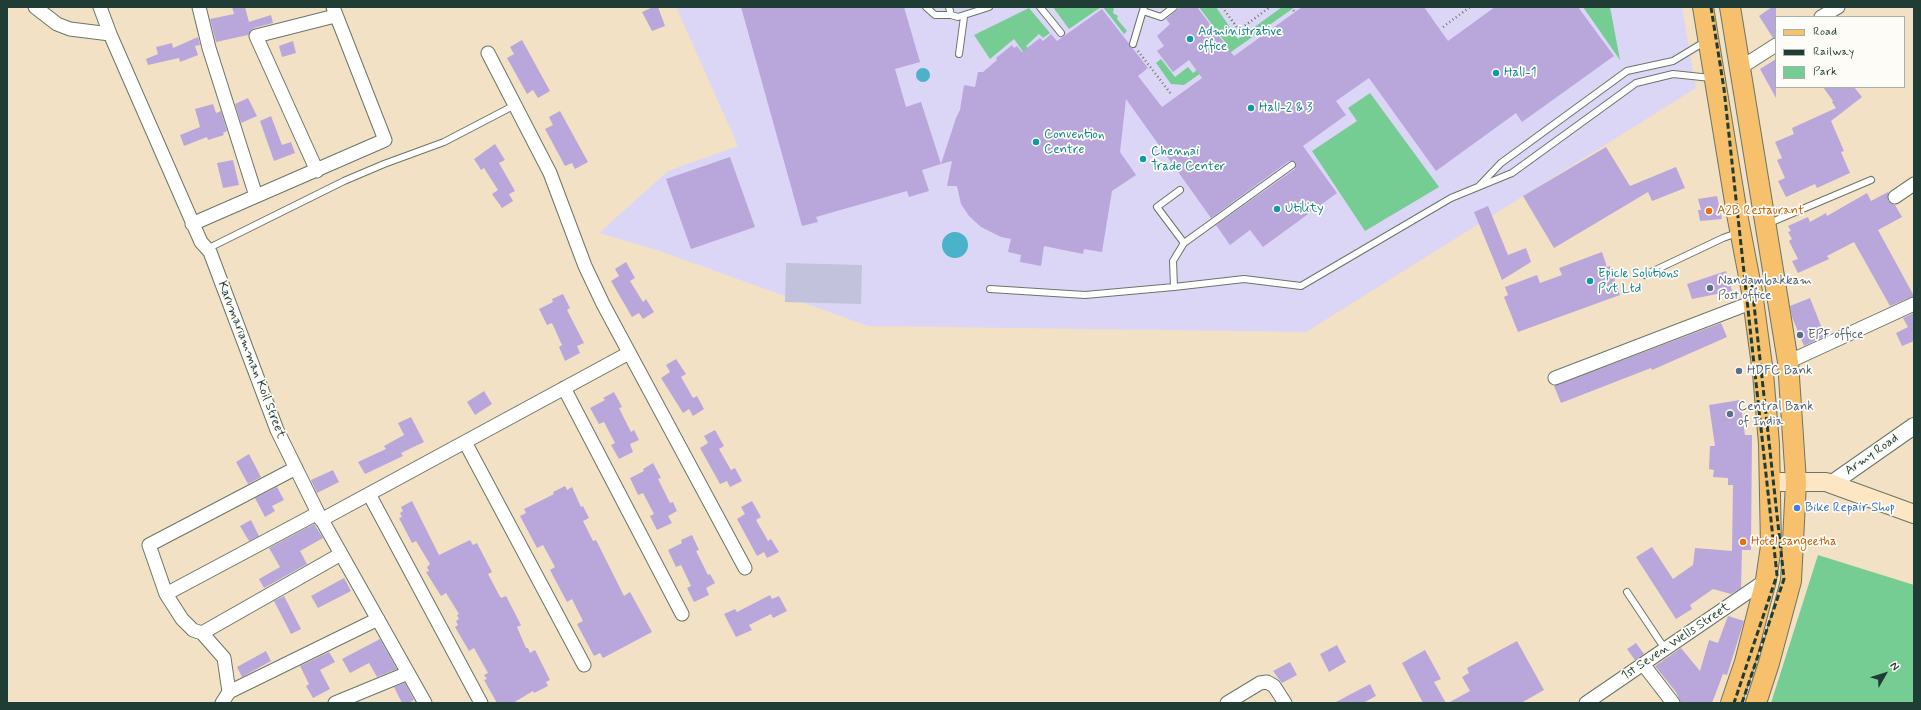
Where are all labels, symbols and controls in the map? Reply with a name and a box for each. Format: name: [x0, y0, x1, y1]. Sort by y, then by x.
legend: [1775, 16, 1905, 88]
place label: Administrative office: [1198, 24, 1282, 55]
text: Road: [1813, 24, 1837, 40]
marker: Administrative office: [1185, 34, 1195, 44]
text: Railway: [1813, 44, 1854, 60]
text: Park: [1813, 64, 1837, 80]
place label: Hall-1: [1504, 65, 1537, 81]
marker: Hall-1: [1491, 68, 1501, 78]
place label: Hall-2 & 3: [1259, 100, 1312, 116]
marker: Hall-2 & 3: [1246, 103, 1256, 113]
place label: Convention Centre: [1044, 127, 1104, 158]
marker: Convention Centre: [1031, 137, 1041, 147]
place label: Chennai Trade Center: [1151, 144, 1225, 175]
marker: Chennai Trade Center: [1138, 154, 1148, 164]
place label: Utility: [1285, 201, 1324, 217]
place label: A2B Restaurant: [1717, 203, 1804, 219]
marker: Utility: [1272, 204, 1282, 214]
marker: A2B Restaurant: [1704, 206, 1714, 216]
place label: Epicle Solutions Pvt Ltd: [1598, 266, 1679, 297]
place label: Nandambakkam Post office: [1718, 273, 1812, 304]
marker: Epicle Solutions Pvt Ltd: [1585, 276, 1595, 286]
street label: Karumariamman Koil Street: [214, 279, 288, 441]
marker: Nandambakkam Post office: [1705, 283, 1715, 293]
place label: EPF office: [1808, 327, 1863, 343]
marker: EPF office: [1795, 330, 1805, 340]
place label: HDFC Bank: [1747, 363, 1813, 379]
marker: HDFC Bank: [1734, 366, 1744, 376]
place label: Central Bank of India: [1738, 399, 1814, 430]
marker: Central Bank of India: [1725, 409, 1735, 419]
street label: Army Road: [1842, 431, 1902, 479]
place label: Bike Repair Shop: [1805, 500, 1895, 516]
marker: Bike Repair Shop: [1792, 503, 1802, 513]
place label: Hotel sangeetha: [1751, 534, 1837, 550]
marker: Hotel sangeetha: [1738, 537, 1748, 547]
street label: 1st Seven Wells Street: [1619, 600, 1733, 684]
north arrow: [1865, 654, 1905, 694]
text: N: [1887, 659, 1902, 674]

